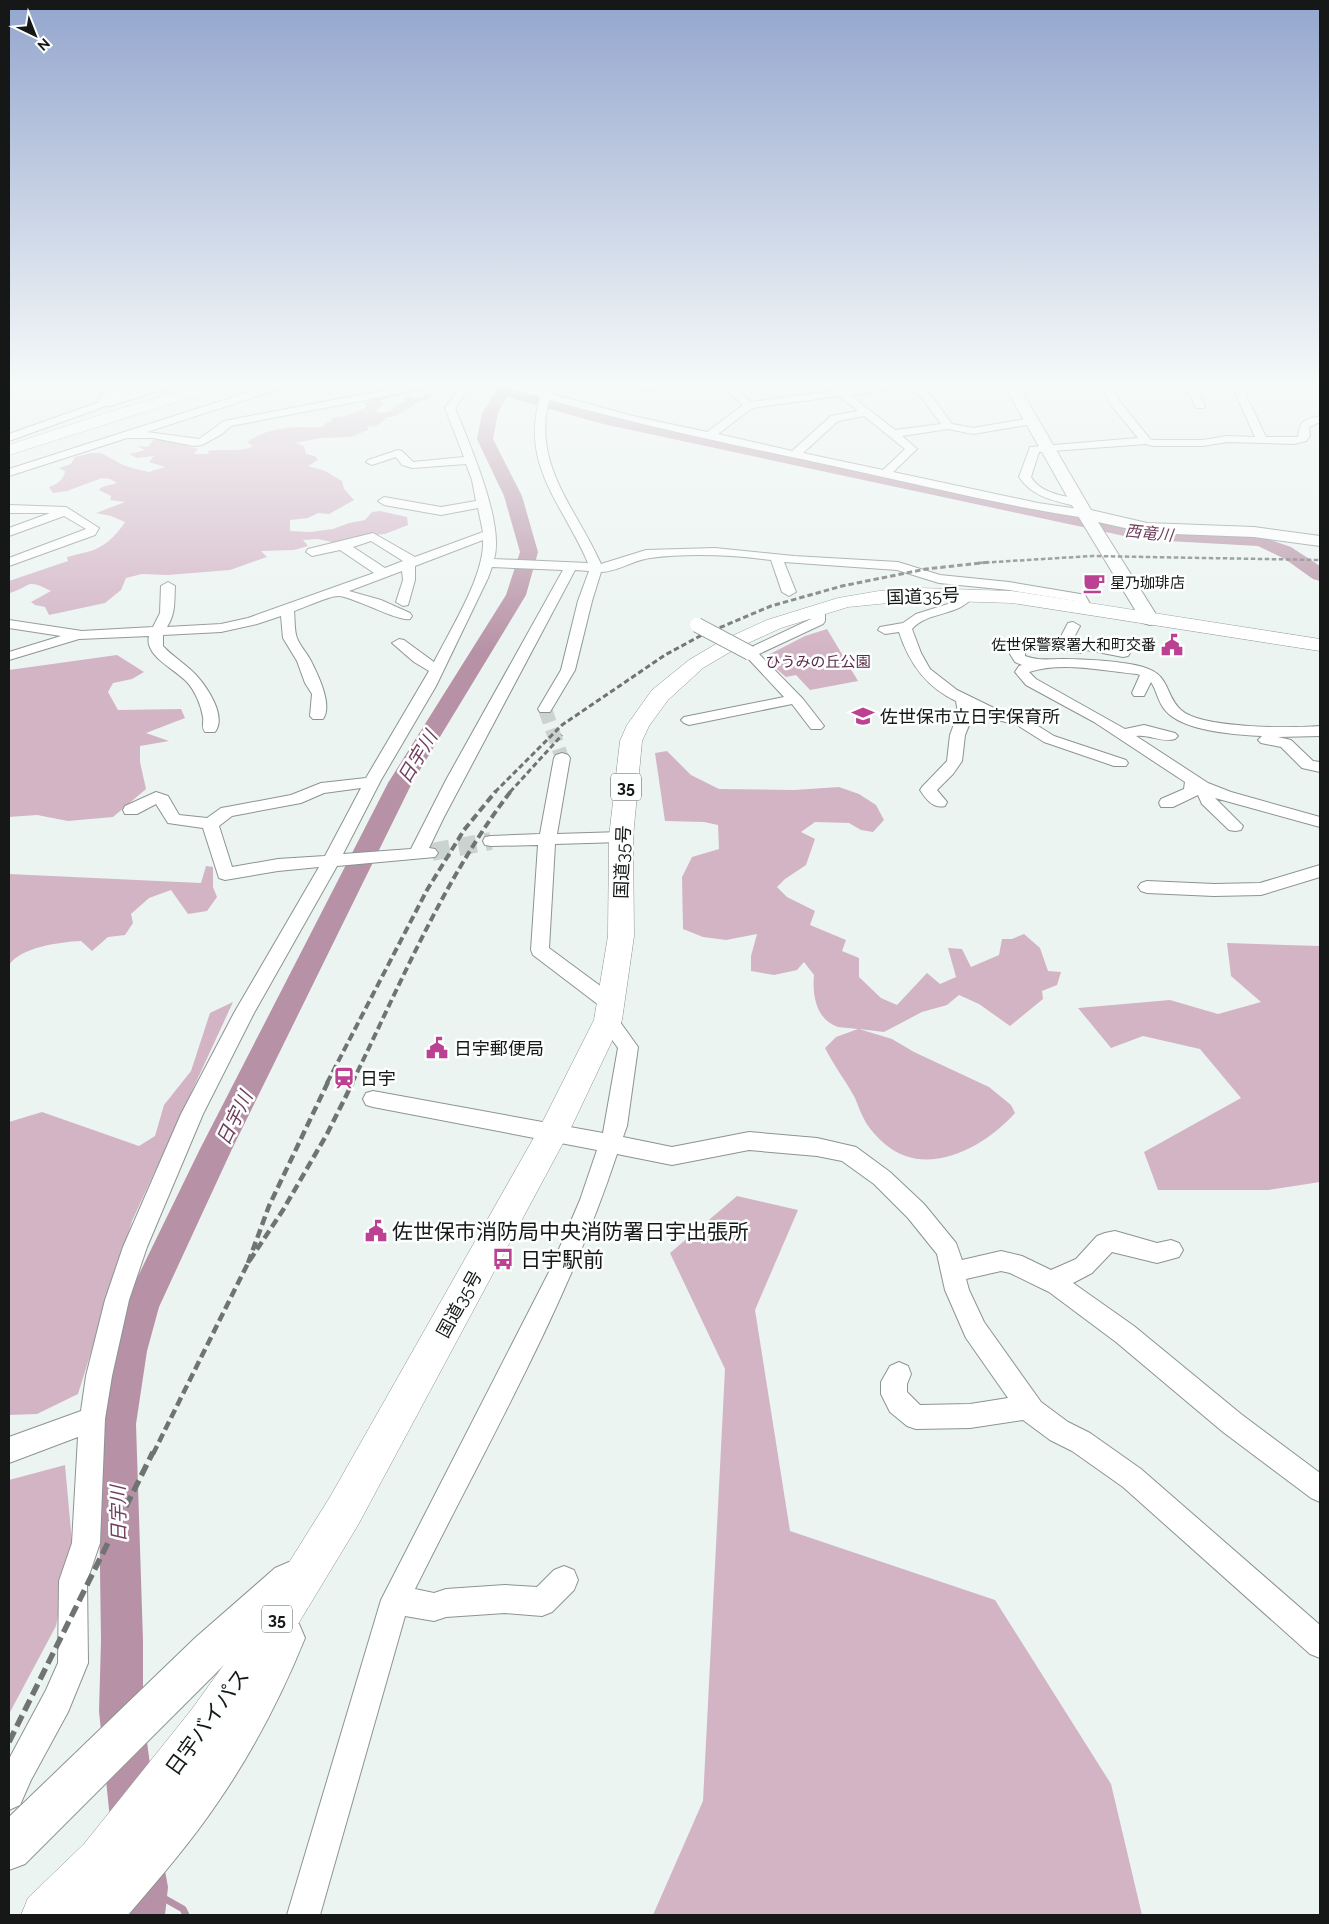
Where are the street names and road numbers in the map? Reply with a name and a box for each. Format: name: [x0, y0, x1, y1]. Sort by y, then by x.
street label: 国道35号: [886, 584, 960, 608]
road number: 35: [611, 774, 641, 800]
street label: 国道35号: [610, 825, 634, 899]
street label: 国道35号: [432, 1267, 486, 1341]
road number: 35: [262, 1606, 292, 1632]
street label: 日宇バイパス: [160, 1664, 254, 1780]

